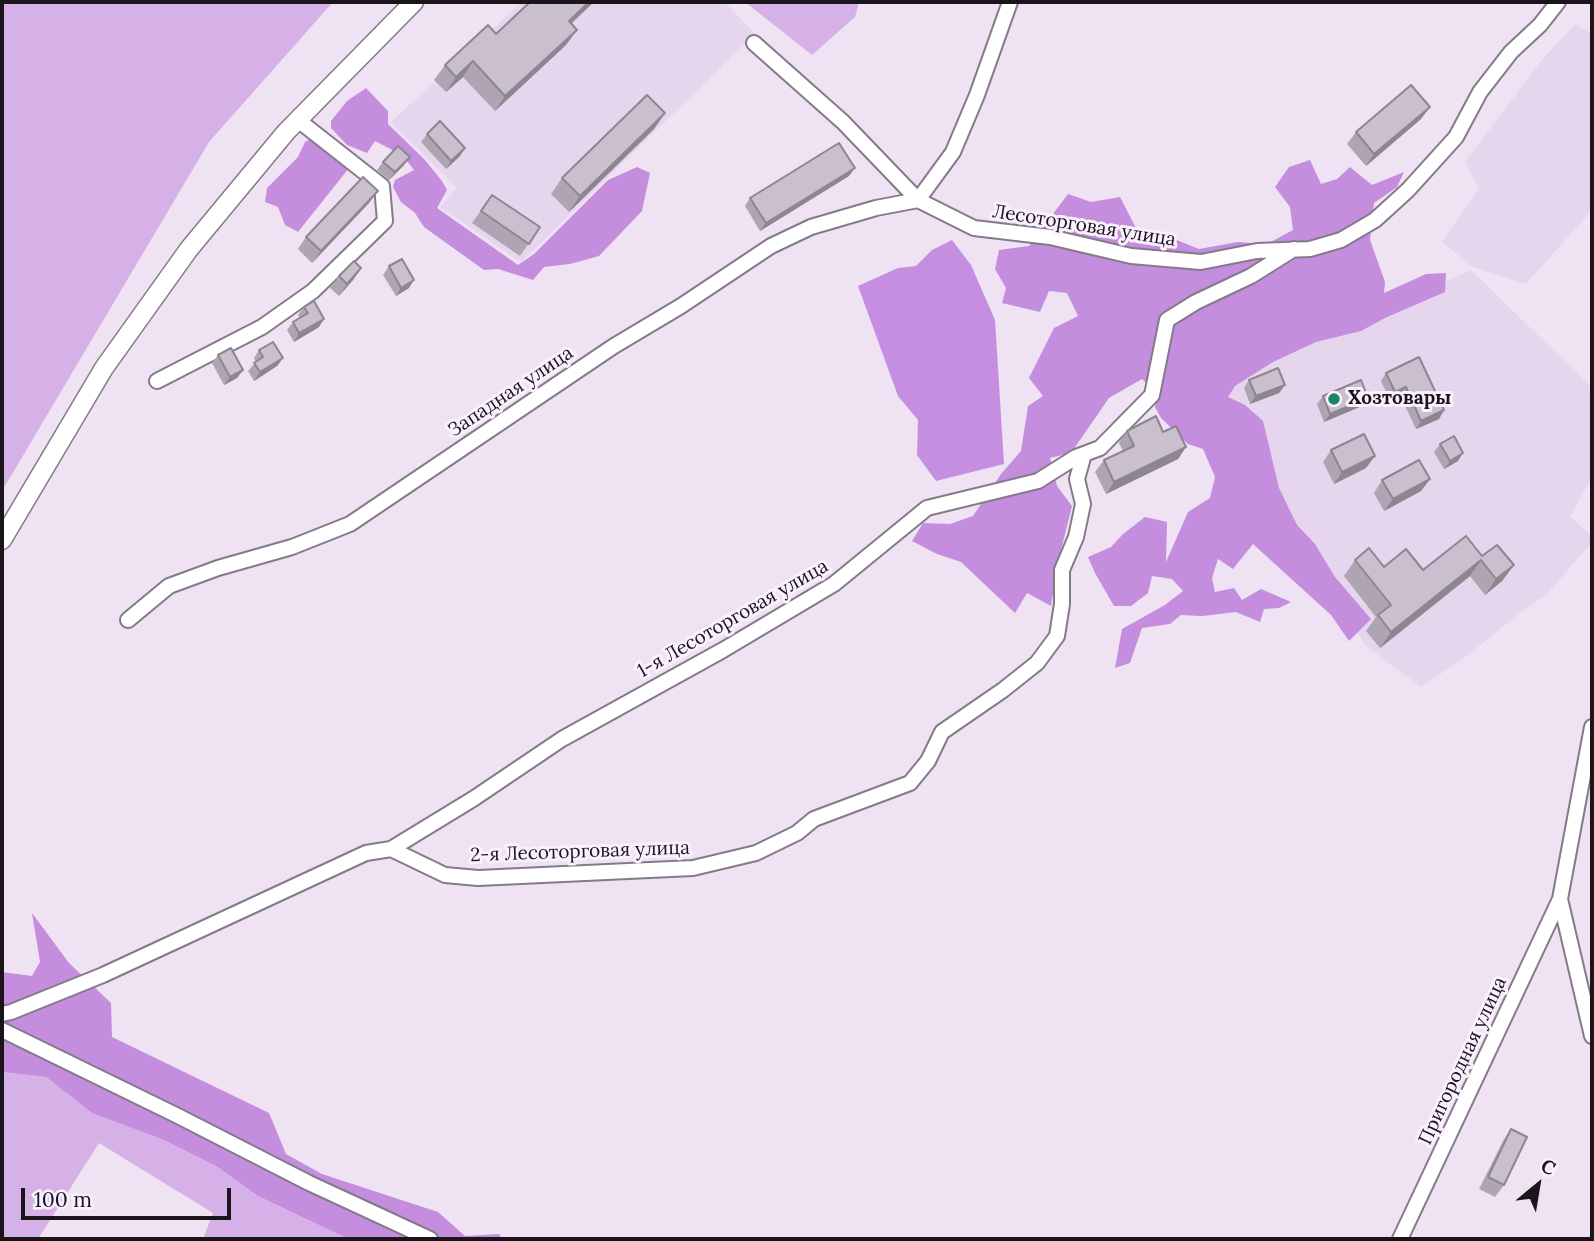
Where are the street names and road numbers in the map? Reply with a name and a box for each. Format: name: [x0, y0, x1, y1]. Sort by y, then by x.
street label: Лесоторговая улица: [991, 200, 1177, 252]
street label: Западная улица: [444, 342, 578, 442]
street label: 1-я Лесоторговая улица: [634, 555, 832, 683]
street label: 2-я Лесоторговая улица: [470, 837, 690, 867]
street label: Пригородная улица: [1414, 974, 1512, 1148]

